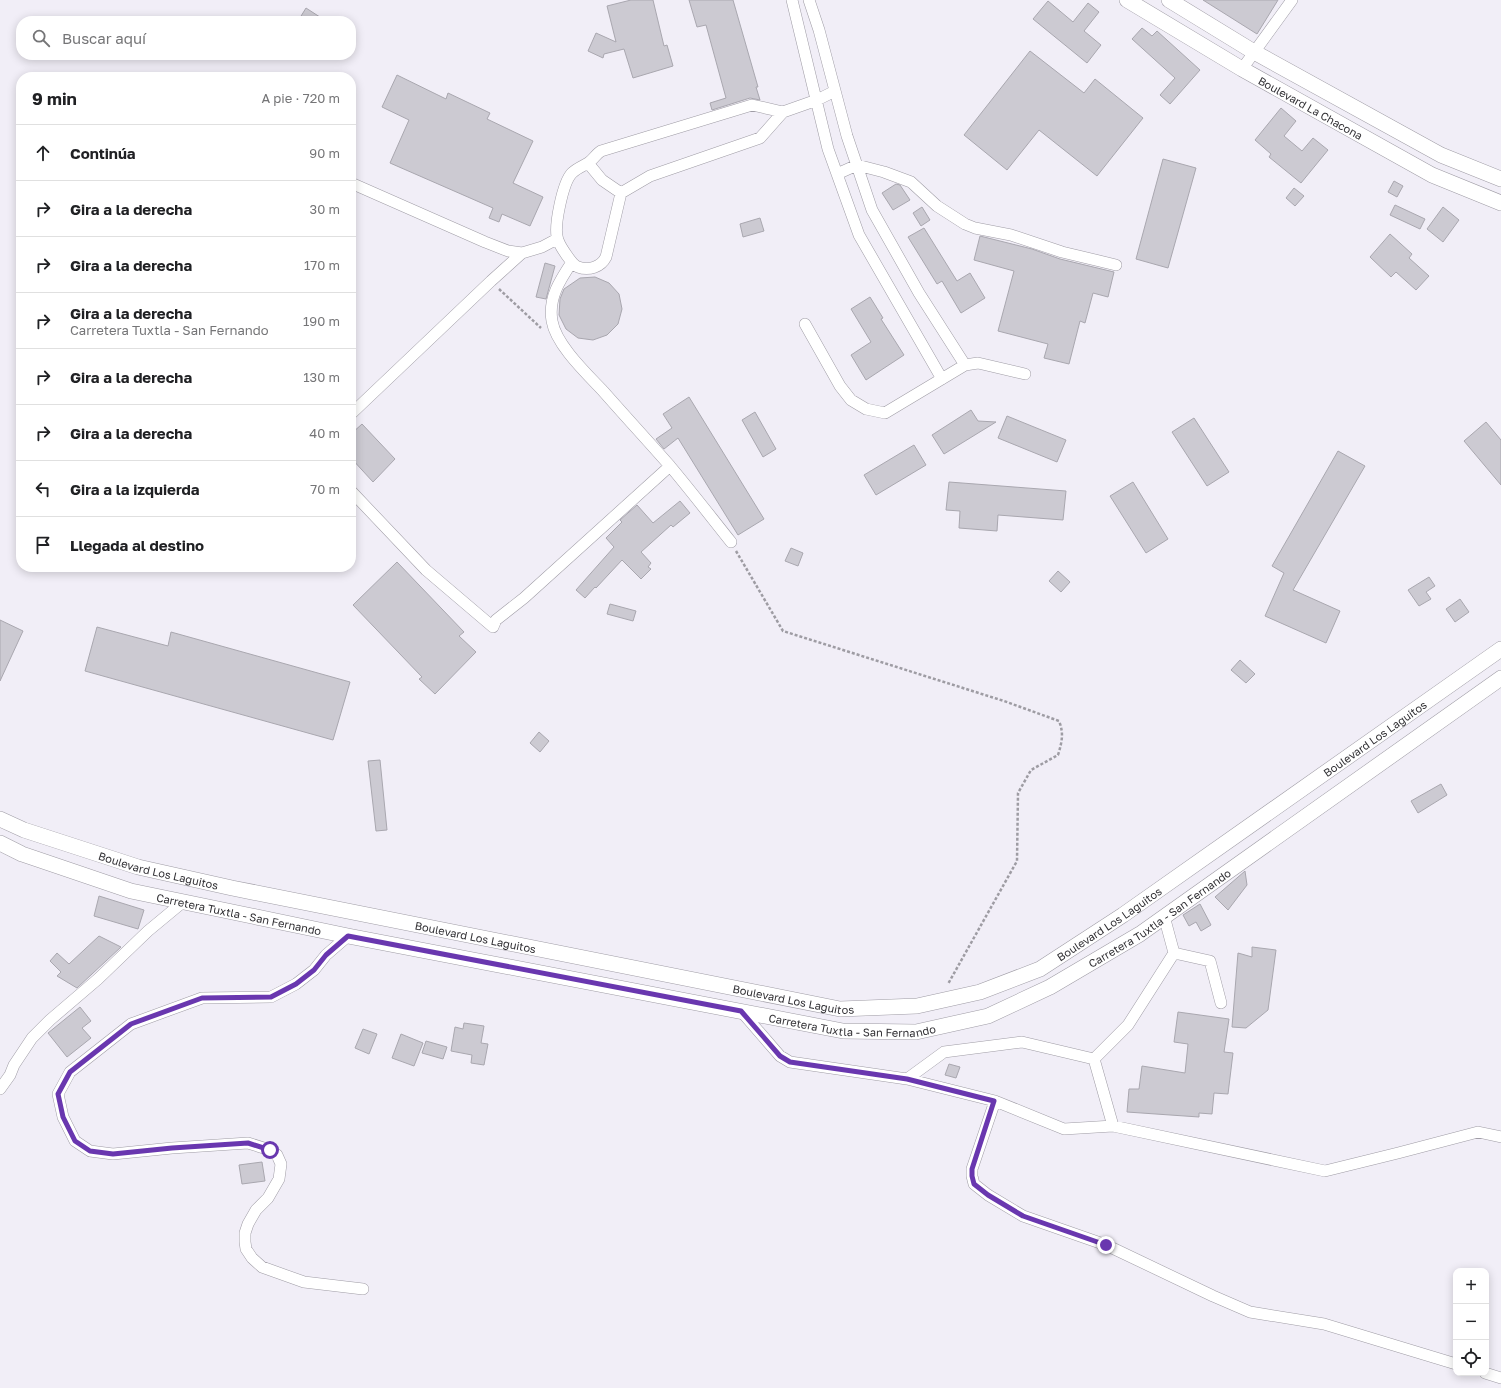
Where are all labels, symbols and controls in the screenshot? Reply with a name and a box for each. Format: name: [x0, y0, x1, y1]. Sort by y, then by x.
search box: [16, 16, 356, 60]
icon: search: [30, 27, 52, 49]
text: Buscar aquí: [62, 29, 146, 47]
street label: Boulevard La Chacona: [1256, 73, 1365, 142]
text: 9 min: [32, 88, 77, 109]
text: A pie · 720 m: [261, 90, 340, 106]
icon: ahead: [32, 142, 54, 164]
text: Continúa: [70, 144, 136, 162]
text: 90 m: [309, 145, 340, 161]
icon: right: [32, 198, 54, 220]
text: Gira a la derecha: [70, 200, 192, 218]
text: 30 m: [310, 201, 340, 217]
icon: right: [32, 254, 54, 276]
text: Gira a la derecha: [70, 256, 192, 274]
text: 170 m: [304, 257, 340, 273]
text: Gira a la derecha: [70, 304, 192, 322]
icon: right: [32, 310, 54, 332]
text: 190 m: [303, 313, 340, 329]
text: Carretera Tuxtla - San Fernando: [70, 322, 269, 338]
icon: right: [32, 366, 54, 388]
text: Gira a la derecha: [70, 368, 192, 386]
text: 130 m: [303, 369, 340, 385]
icon: right: [32, 422, 54, 444]
text: Gira a la derecha: [70, 424, 192, 442]
text: 40 m: [309, 425, 340, 441]
icon: left: [32, 478, 54, 500]
text: Gira a la izquierda: [70, 480, 200, 498]
text: 70 m: [310, 481, 340, 497]
icon: arrive: [32, 534, 54, 556]
text: Llegada al destino: [70, 536, 204, 554]
street label: Boulevard Los Laguitos: [1320, 697, 1429, 779]
street label: Boulevard Los Laguitos: [97, 848, 220, 891]
street label: Carretera Tuxtla - San Fernando: [1086, 865, 1233, 970]
street label: Boulevard Los Laguitos: [1054, 884, 1164, 963]
street label: Carretera Tuxtla - San Fernando: [155, 890, 323, 937]
street label: Boulevard Los Laguitos: [414, 918, 537, 955]
street label: Boulevard Los Laguitos: [732, 981, 855, 1016]
street label: Carretera Tuxtla - San Fernando: [768, 1010, 937, 1038]
route start: [261, 1141, 279, 1159]
route end: [1097, 1236, 1115, 1254]
map controls: [1453, 1268, 1489, 1376]
button: +: [1453, 1268, 1489, 1304]
button: −: [1453, 1304, 1489, 1340]
button: locate: [1453, 1340, 1489, 1376]

